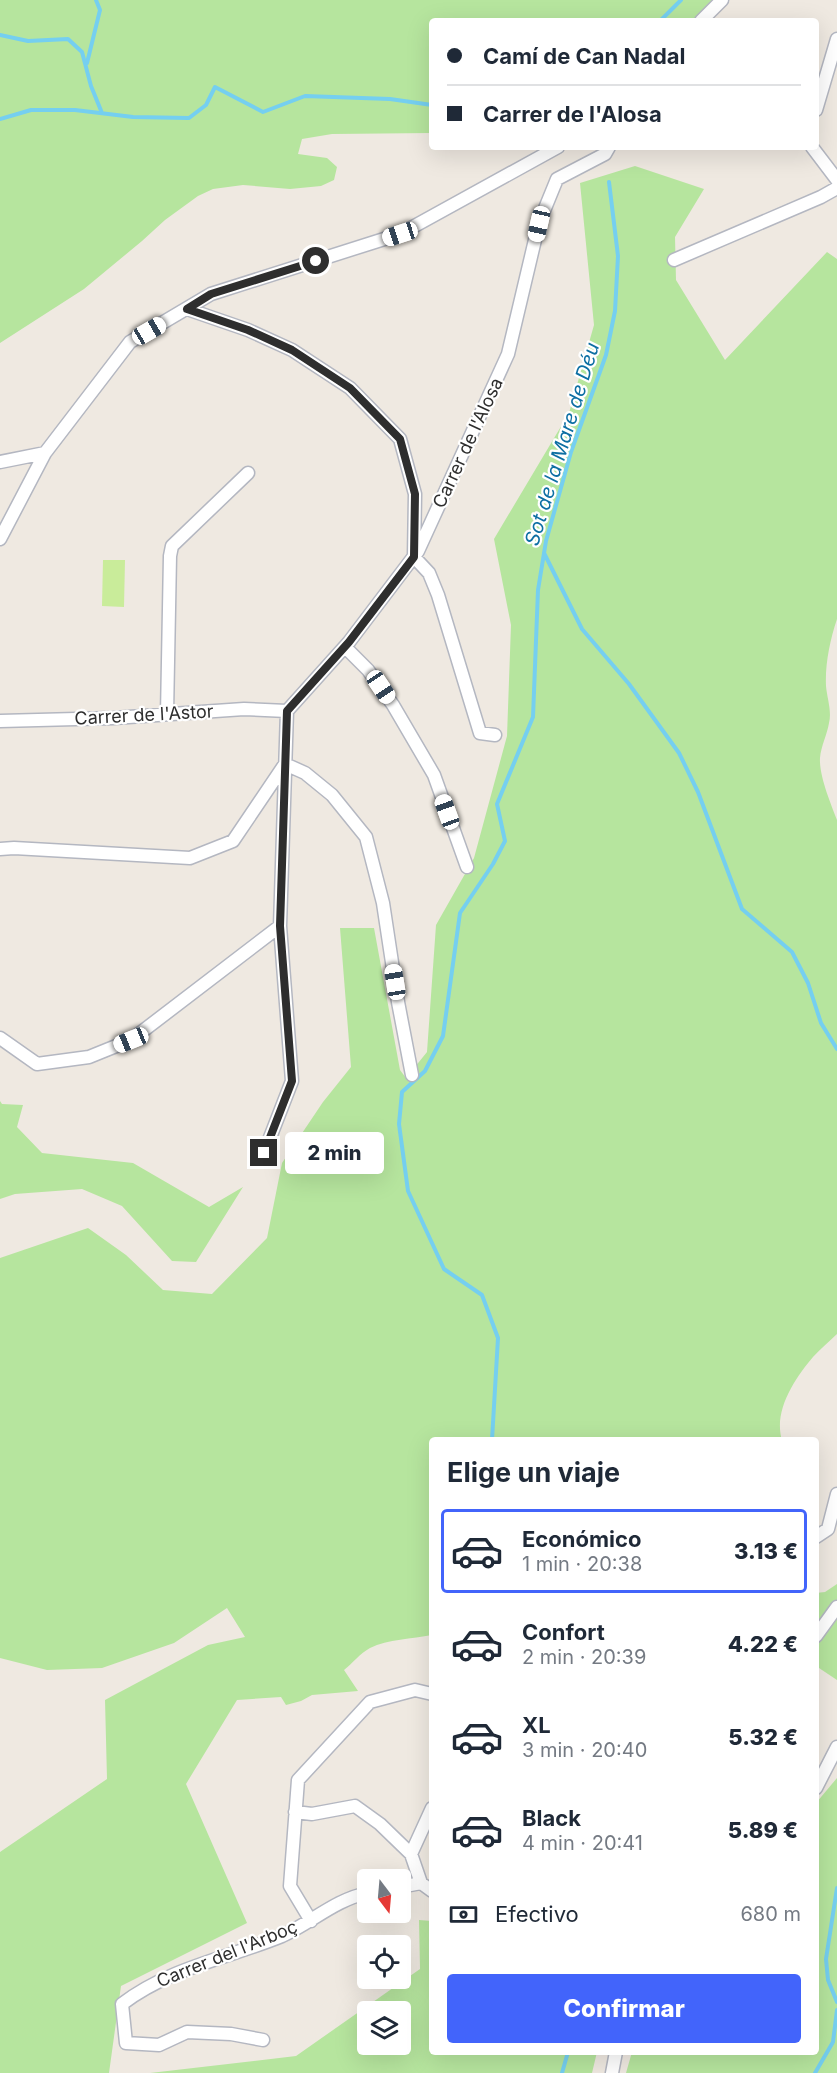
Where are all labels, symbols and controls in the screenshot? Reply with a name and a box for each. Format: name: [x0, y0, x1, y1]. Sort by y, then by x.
text: Camí de Can Nadal: [483, 43, 686, 69]
text: Carrer de l'Alosa: [483, 101, 662, 127]
car: [526, 204, 552, 244]
car: [380, 220, 420, 248]
route start: [302, 247, 329, 274]
car: [129, 314, 169, 348]
water label: Sot de la Mare de Déu: [520, 339, 604, 548]
street label: Carrer de l'Alosa: [428, 374, 507, 511]
car: [363, 667, 399, 707]
street label: Carrer de l'Astor: [74, 700, 214, 729]
car: [432, 792, 462, 832]
car: [383, 963, 407, 1001]
car: [111, 1025, 151, 1055]
callout: 2 min: [285, 1132, 384, 1174]
route end: [250, 1139, 277, 1166]
text: 2 min: [307, 1141, 362, 1165]
text: Elige un viaje: [447, 1456, 620, 1489]
icon: car: [450, 1524, 504, 1578]
text: Económico: [522, 1526, 641, 1552]
text: 3.13 €: [734, 1538, 798, 1564]
text: 1 min · 20:38: [522, 1552, 642, 1576]
icon: car: [450, 1617, 504, 1671]
text: Confort: [522, 1619, 605, 1645]
text: 4.22 €: [728, 1631, 798, 1657]
text: 2 min · 20:39: [522, 1645, 646, 1669]
icon: car: [450, 1710, 504, 1764]
text: XL: [522, 1712, 551, 1738]
text: 5.32 €: [728, 1724, 798, 1750]
text: 3 min · 20:40: [522, 1738, 647, 1762]
icon: car: [450, 1803, 504, 1857]
text: Black: [522, 1805, 581, 1831]
text: 5.89 €: [728, 1817, 798, 1843]
text: 4 min · 20:41: [522, 1831, 643, 1855]
north arrow: [357, 1869, 411, 1923]
map controls: [357, 1869, 411, 2055]
icon: cash: [447, 1898, 480, 1931]
text: Efectivo: [495, 1901, 579, 1927]
text: 680 m: [740, 1902, 801, 1926]
street label: Carrer del l'Arboç: [153, 1916, 300, 1991]
button: locate: [357, 1935, 411, 1989]
button: Confirmar: [447, 1974, 801, 2043]
button: layers: [357, 2001, 411, 2055]

